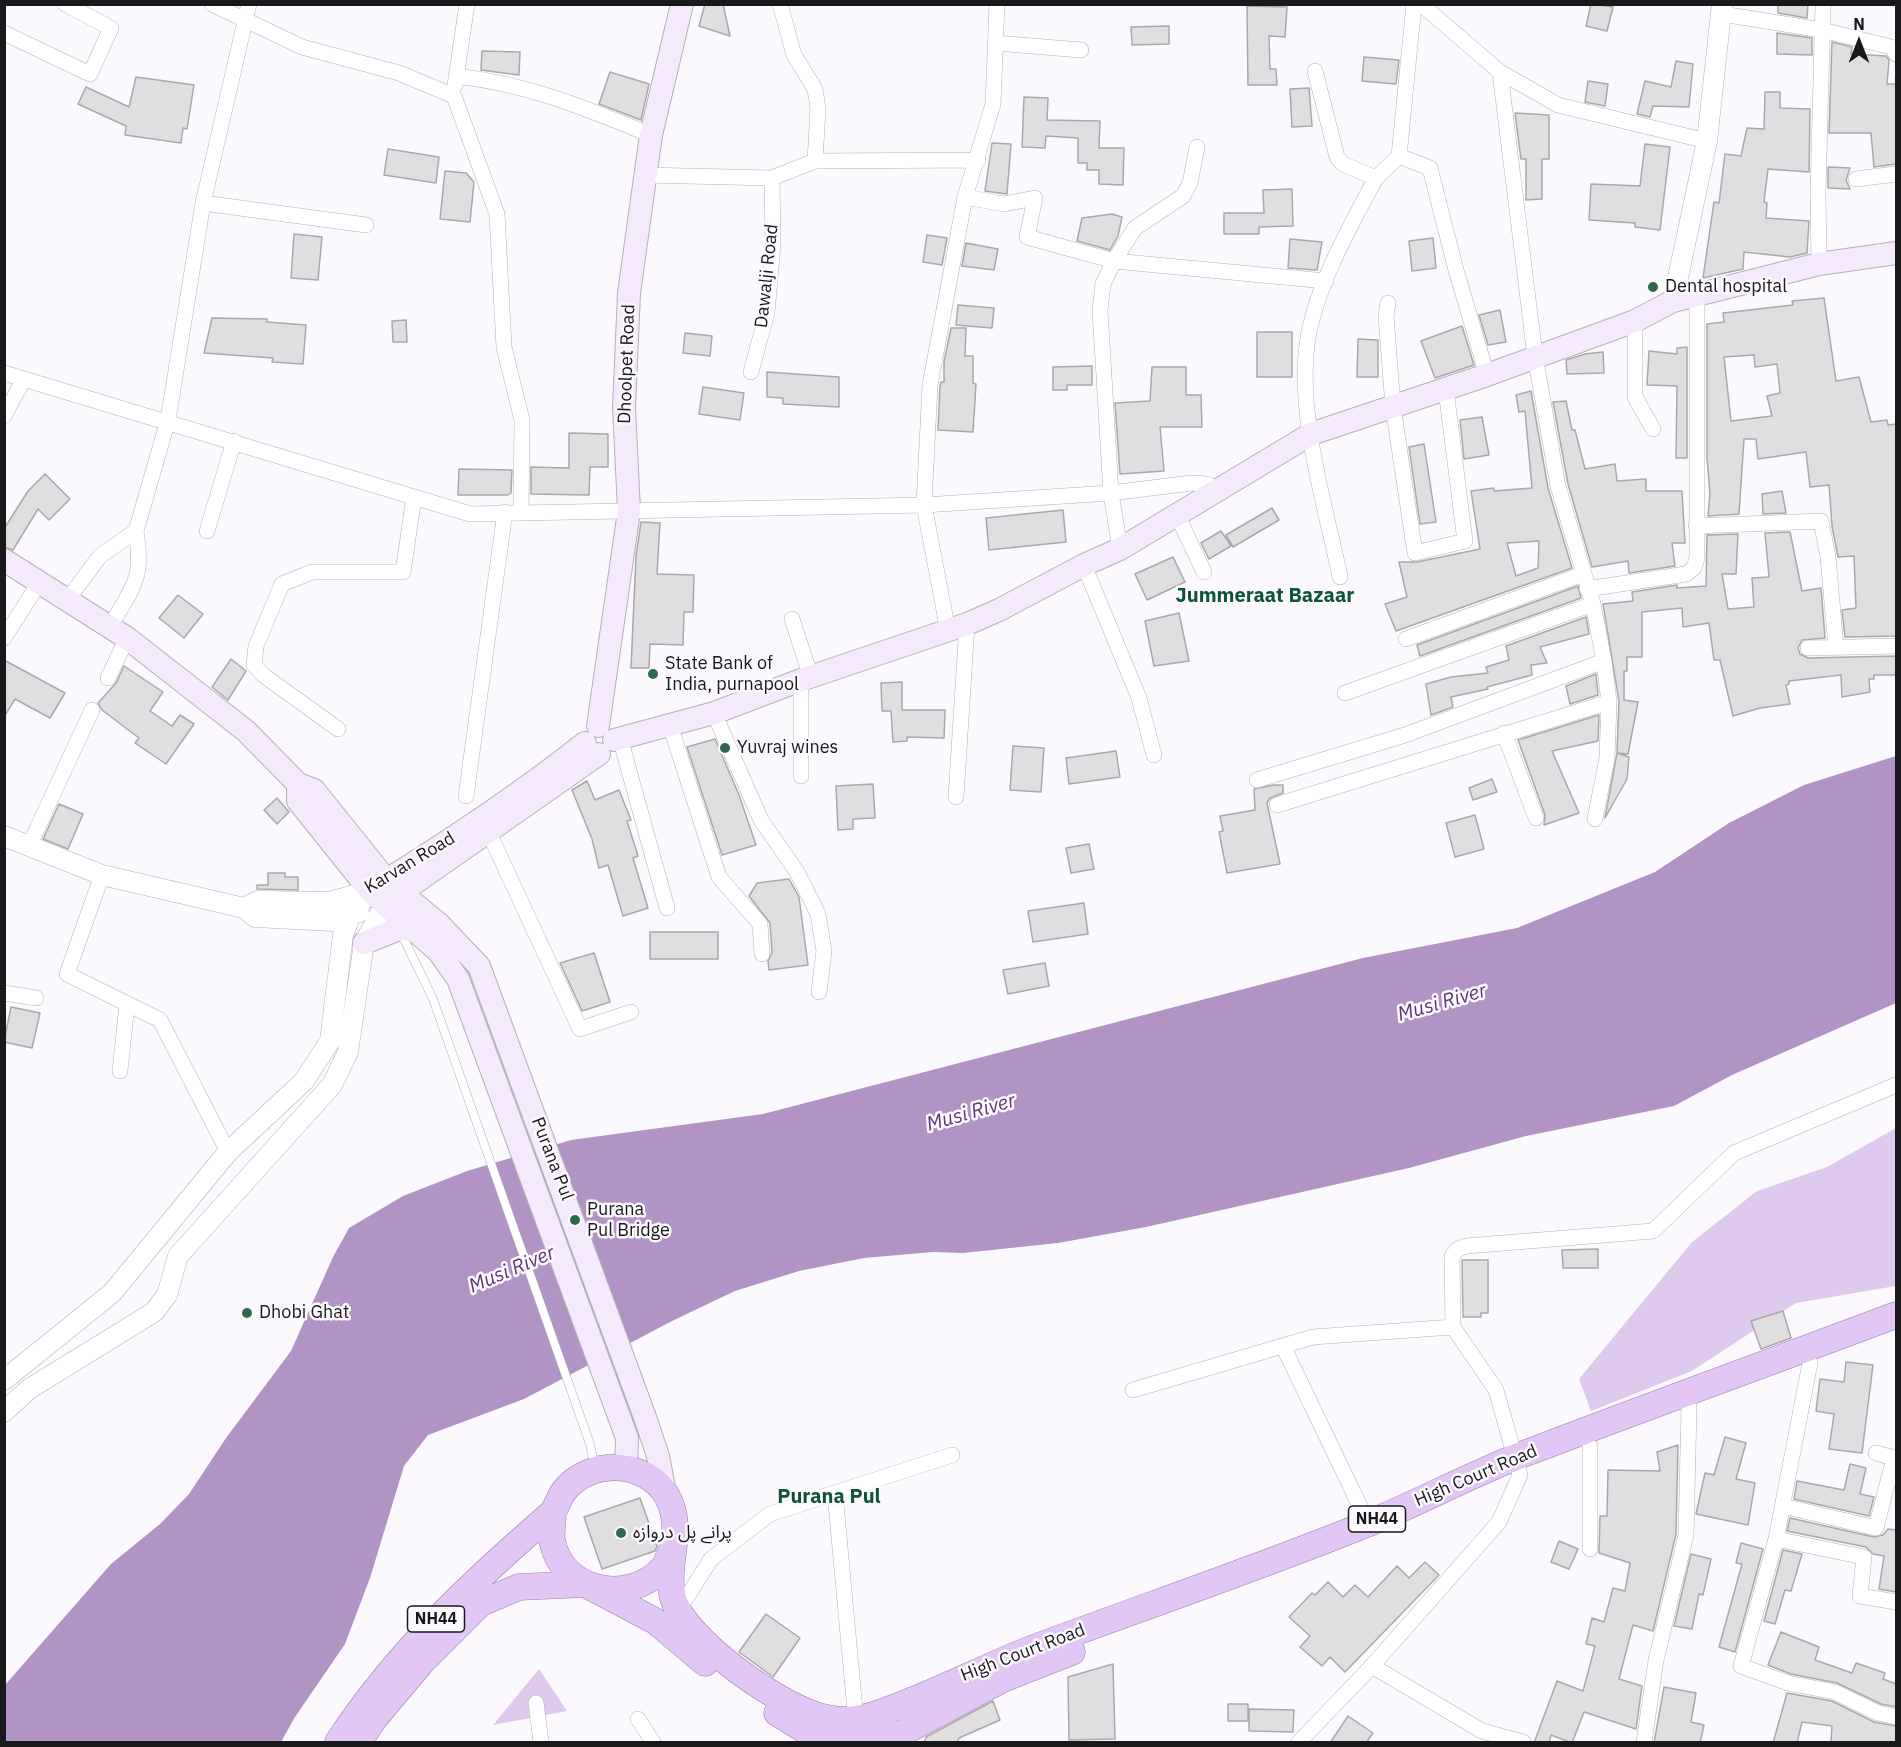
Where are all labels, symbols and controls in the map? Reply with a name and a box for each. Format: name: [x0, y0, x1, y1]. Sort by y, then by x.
north arrow: [1829, 12, 1889, 72]
text: N: [1853, 14, 1865, 34]
street label: Dawalji Road: [751, 223, 783, 329]
place label: Dental hospital: [1665, 276, 1787, 298]
marker: Dental hospital: [1646, 280, 1660, 294]
street label: Dhoolpet Road: [614, 304, 640, 424]
district label: Jummeraat Bazaar: [1176, 584, 1354, 608]
place label: State Bank of India, purnapool: [665, 653, 799, 696]
marker: State Bank of India, purnapool: [646, 667, 660, 681]
place label: Yuvraj wines: [737, 737, 838, 759]
marker: Yuvraj wines: [718, 741, 732, 755]
street label: Karvan Road: [361, 828, 459, 898]
water label: Musi River: [1395, 979, 1489, 1027]
water label: Musi River: [924, 1089, 1018, 1137]
street label: Purana Pul: [526, 1114, 578, 1204]
place label: Purana Pul Bridge: [587, 1199, 670, 1242]
marker: Purana Pul Bridge: [568, 1213, 582, 1227]
water label: Musi River: [465, 1241, 559, 1299]
place label: Dhobi Ghat: [259, 1302, 349, 1324]
marker: Dhobi Ghat: [240, 1306, 254, 1320]
street label: High Court Road: [1411, 1440, 1541, 1512]
district label: Purana Pul: [777, 1485, 881, 1509]
road number: NH44: [1348, 1506, 1406, 1532]
place label: پرانے پل دروازہ: [633, 1522, 732, 1544]
marker: پرانے پل دروازہ: [614, 1526, 628, 1540]
road number: NH44: [408, 1606, 464, 1632]
street label: High Court Road: [958, 1619, 1088, 1687]

